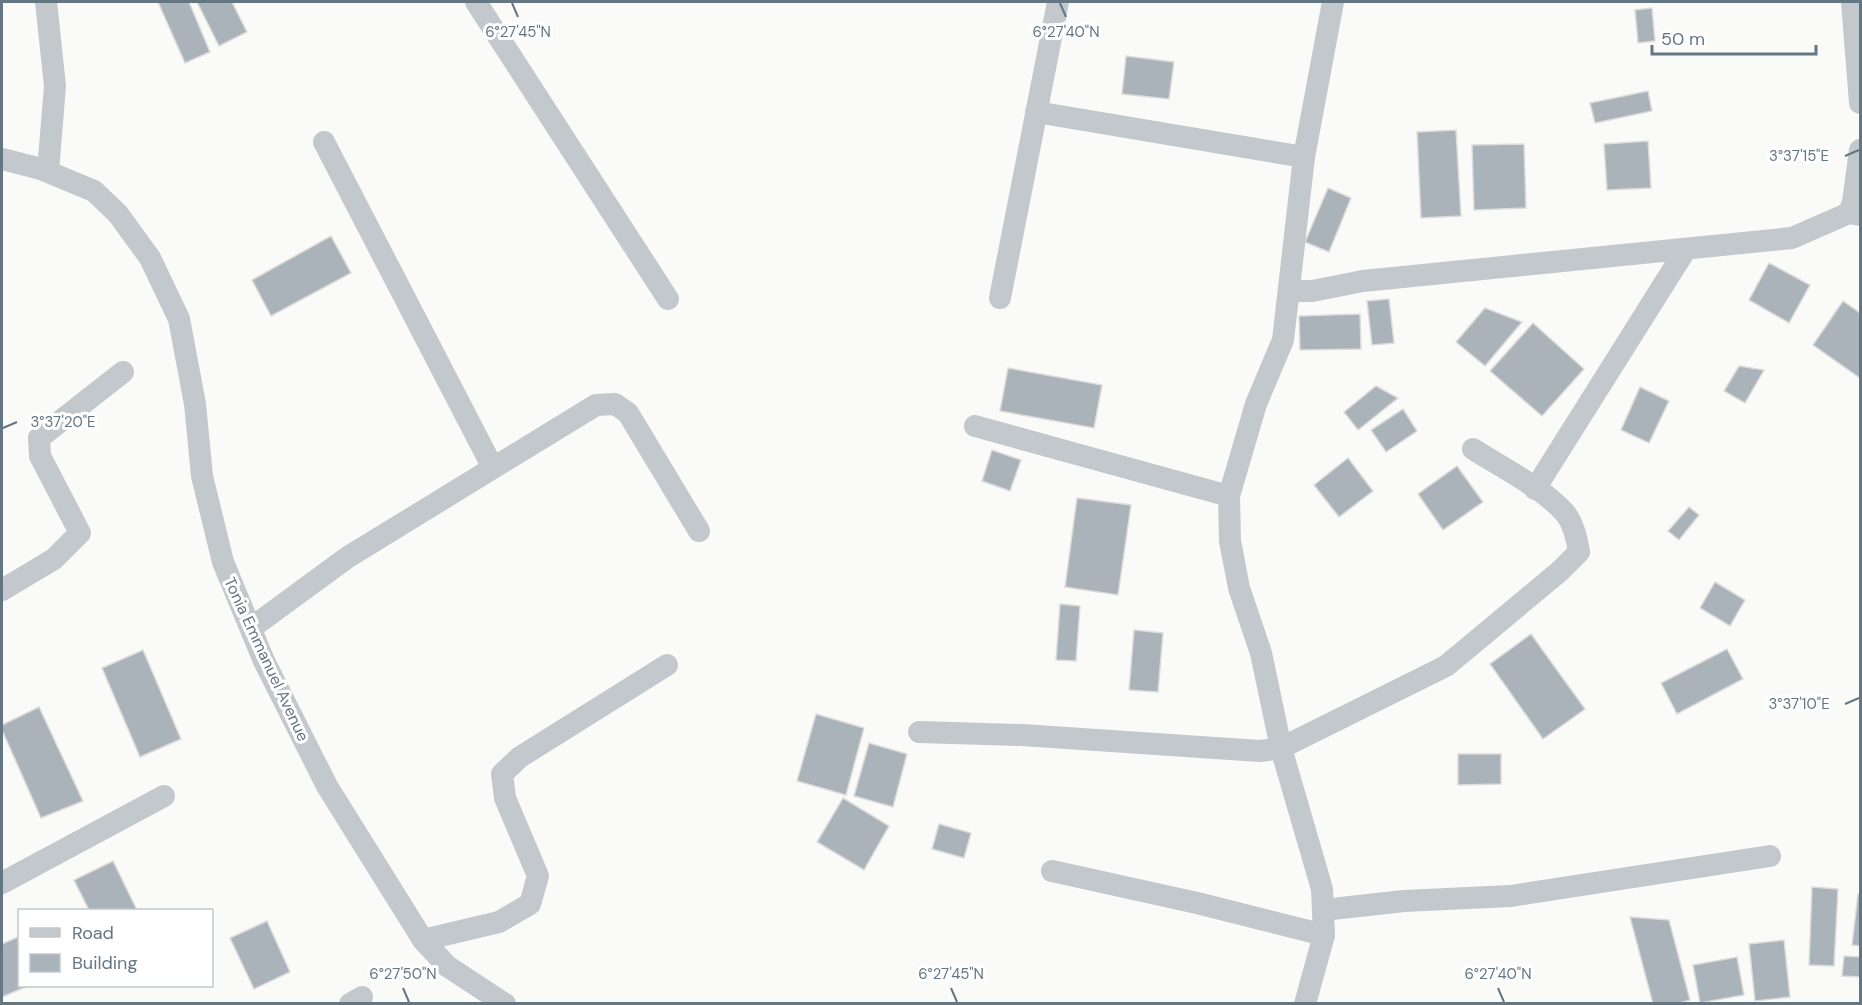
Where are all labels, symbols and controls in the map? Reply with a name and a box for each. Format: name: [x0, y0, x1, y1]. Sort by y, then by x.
scale bar: [1652, 18, 1816, 56]
text: 6°27'45"N: [485, 22, 551, 42]
text: 6°27'40"N: [1032, 22, 1100, 42]
text: 50 m: [1661, 27, 1705, 51]
text: 3°37'15"E: [1769, 146, 1829, 166]
text: 3°37'20"E: [30, 412, 96, 432]
street label: Tonia Emmanuel Avenue: [219, 574, 314, 745]
text: 3°37'10"E: [1768, 694, 1830, 714]
legend: [18, 909, 213, 987]
text: Road: [72, 921, 114, 945]
text: Building: [72, 951, 137, 975]
text: 6°27'50"N: [369, 964, 437, 984]
text: 6°27'45"N: [918, 964, 984, 984]
text: 6°27'40"N: [1464, 964, 1532, 984]

